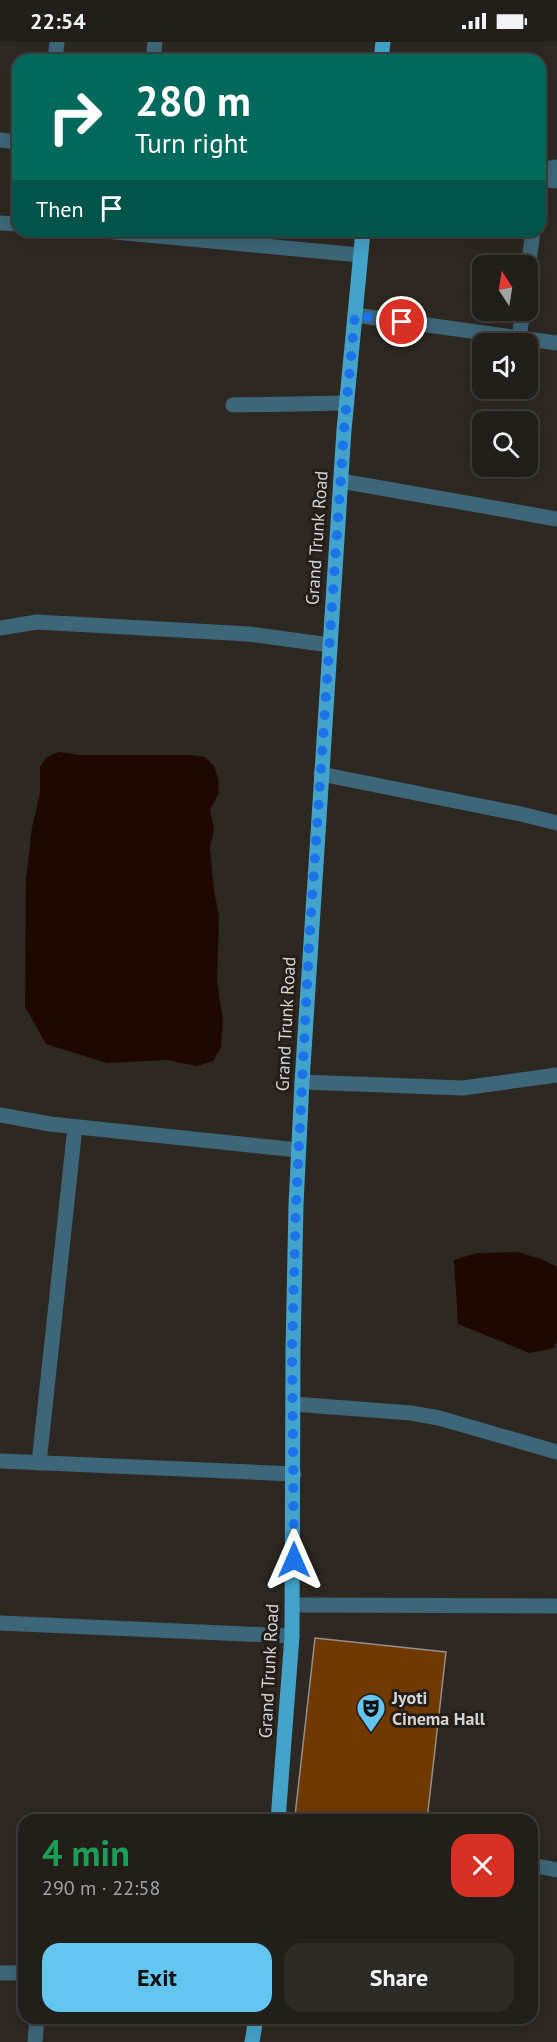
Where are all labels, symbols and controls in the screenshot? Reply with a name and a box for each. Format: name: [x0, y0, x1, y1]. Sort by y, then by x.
text: 22:54: [30, 7, 86, 35]
text: 280 m: [135, 73, 251, 128]
icon: right: [36, 78, 114, 156]
text: Turn right: [135, 126, 248, 160]
icon: arrive: [95, 192, 128, 225]
text: Then: [36, 195, 83, 223]
north arrow: [472, 255, 538, 321]
map controls: [472, 255, 538, 477]
pin: [376, 296, 427, 347]
icon: arrive: [385, 305, 418, 338]
button: sound: [472, 333, 538, 399]
button: search: [472, 411, 538, 477]
street label: Grand Trunk Road: [300, 470, 333, 606]
street label: Grand Trunk Road: [270, 956, 301, 1092]
position arrow: [262, 1528, 326, 1592]
street label: Grand Trunk Road: [253, 1603, 284, 1739]
place label: Jyoti Cinema Hall: [391, 1686, 486, 1730]
theatre icon: Jyoti Cinema Hall: [355, 1692, 387, 1734]
text: 4 min: [42, 1829, 130, 1876]
button: close: [451, 1834, 514, 1897]
text: 290 m · 22:58: [42, 1875, 160, 1901]
button: Exit: [42, 1943, 272, 2012]
button: Share: [284, 1943, 514, 2012]

